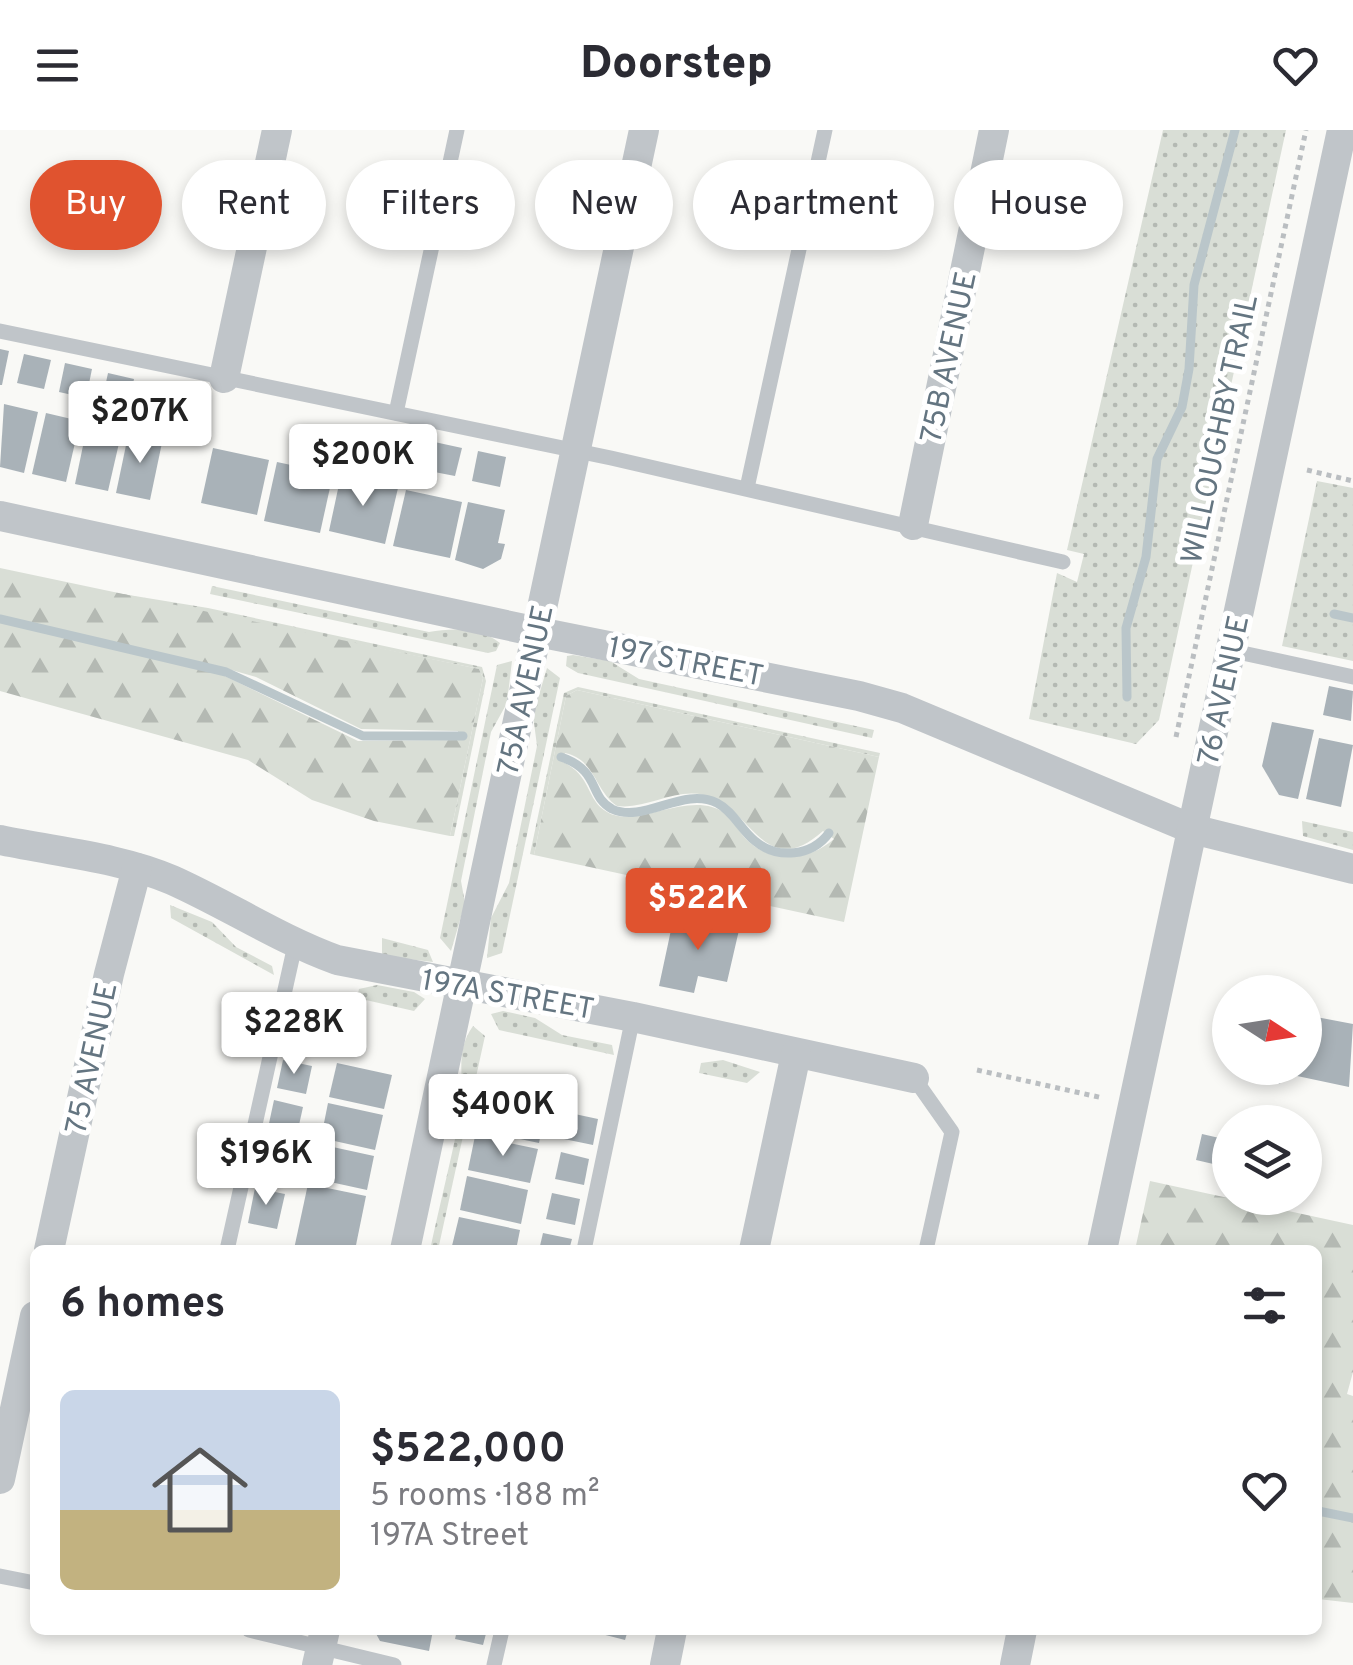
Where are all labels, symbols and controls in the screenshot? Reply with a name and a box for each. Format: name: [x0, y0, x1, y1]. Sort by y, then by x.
text: Doorstep: [580, 37, 773, 94]
icon: menu: [30, 38, 85, 93]
icon: heart: [1268, 38, 1323, 93]
chip: Buy: [30, 160, 162, 250]
chip: Rent: [182, 160, 326, 250]
chip: Filters: [346, 160, 515, 250]
chip: New: [535, 160, 673, 250]
chip: Apartment: [693, 160, 934, 250]
chip: House: [954, 160, 1123, 250]
street label: 75B AVENUE: [914, 269, 987, 447]
street label: WILLOUGHBY TRAIL: [1175, 292, 1268, 567]
pin: $207K: [70, 381, 210, 466]
text: $207K: [90, 393, 190, 433]
pin: $200K: [293, 424, 433, 509]
text: $200K: [311, 436, 415, 476]
street label: 75A AVENUE: [491, 602, 564, 779]
street label: 76 AVENUE: [1192, 612, 1259, 769]
street label: 197 STREET: [605, 630, 766, 697]
pin: $522K: [628, 868, 768, 953]
text: $522K: [648, 880, 748, 920]
street label: 197A STREET: [418, 963, 597, 1030]
north arrow: [1212, 975, 1322, 1085]
map controls: [1212, 975, 1322, 1215]
street label: 75 AVENUE: [59, 979, 128, 1138]
pin: $228K: [224, 992, 364, 1077]
text: $228K: [243, 1004, 345, 1044]
pin: $400K: [433, 1074, 573, 1159]
text: $400K: [451, 1086, 555, 1126]
button: layers: [1212, 1105, 1322, 1215]
pin: $196K: [196, 1123, 336, 1208]
text: $196K: [219, 1135, 313, 1175]
icon: filters: [1237, 1278, 1292, 1333]
text: 6 homes: [60, 1279, 225, 1332]
text: $522,000: [370, 1424, 566, 1477]
icon: home: [140, 1430, 260, 1550]
icon: heart: [1237, 1463, 1292, 1518]
text: 5 rooms · 188 m²: [370, 1477, 600, 1517]
text: 197A Street: [370, 1517, 529, 1557]

